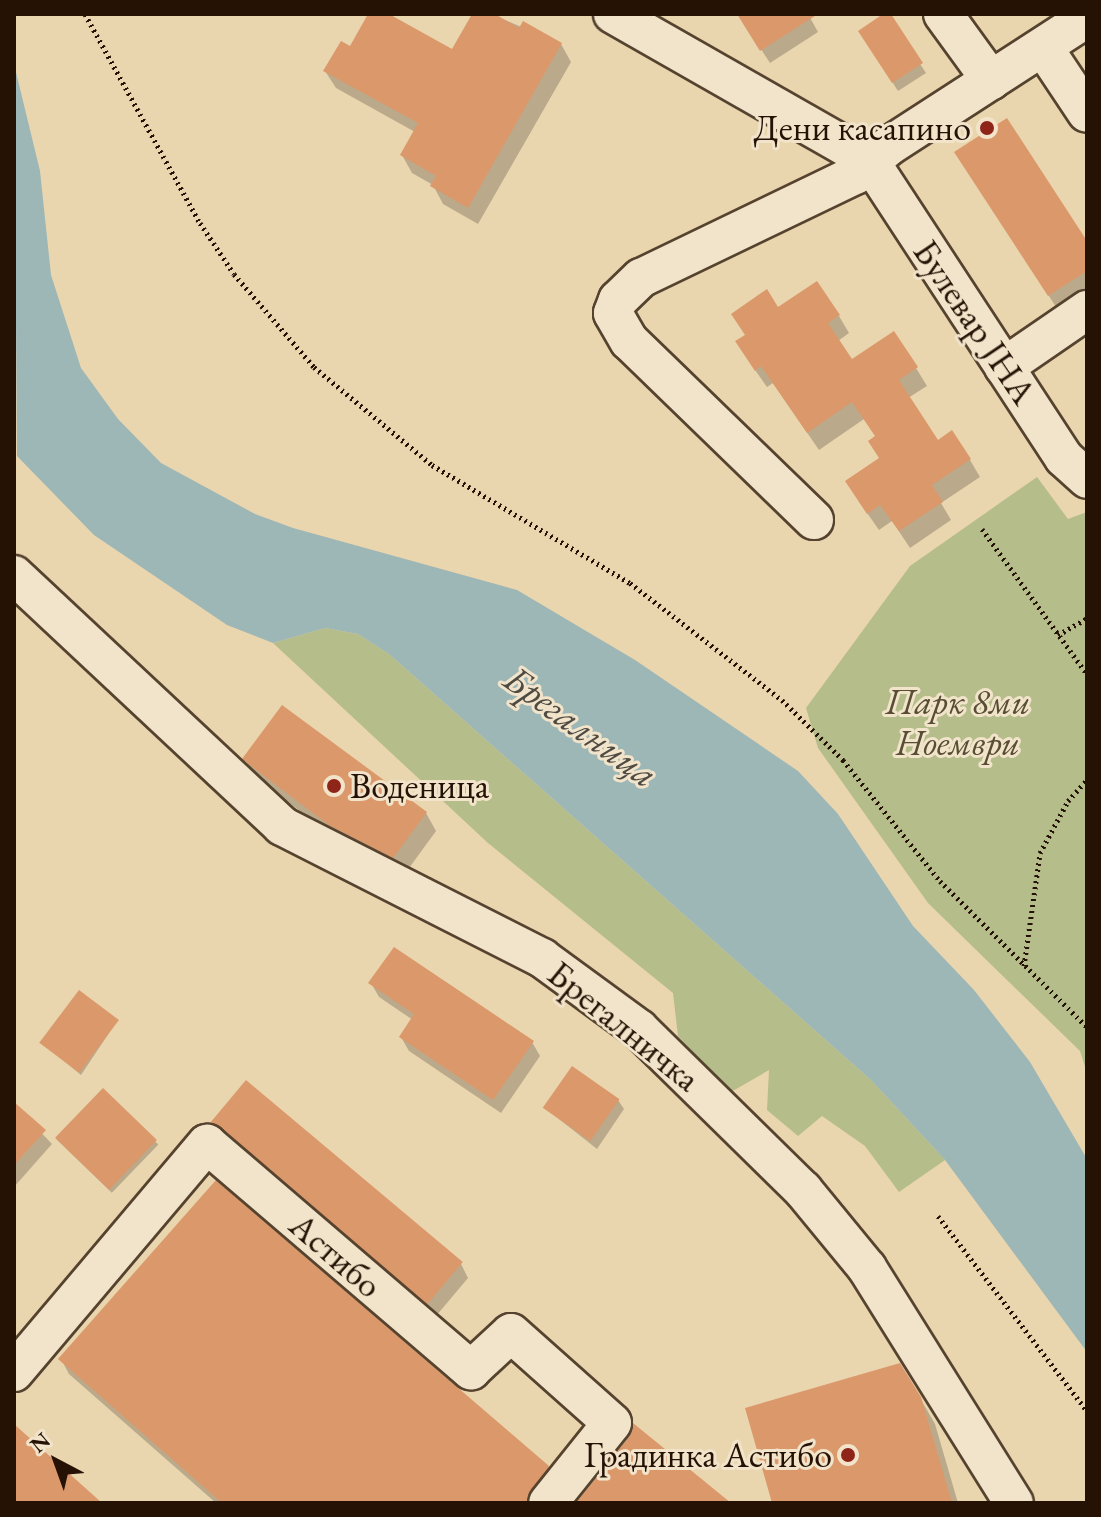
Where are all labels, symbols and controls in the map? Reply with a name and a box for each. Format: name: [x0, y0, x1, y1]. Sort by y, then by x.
place label: Дени касапино: [753, 106, 971, 150]
marker: Дени касапино: [978, 119, 996, 137]
street label: Булевар ЈНА: [904, 232, 1046, 412]
water label: Брегалница: [495, 655, 667, 797]
park label: Парк 8ми Ноември: [886, 679, 1030, 764]
place label: Воденица: [350, 764, 489, 808]
marker: Воденица: [325, 777, 343, 795]
street label: Брегалничка: [539, 952, 709, 1100]
street label: Астибо: [281, 1203, 391, 1307]
north arrow: [16, 1421, 96, 1501]
text: N: [24, 1426, 56, 1459]
place label: Градинка Астибо: [584, 1433, 832, 1477]
marker: Градинка Астибо: [839, 1446, 857, 1464]

